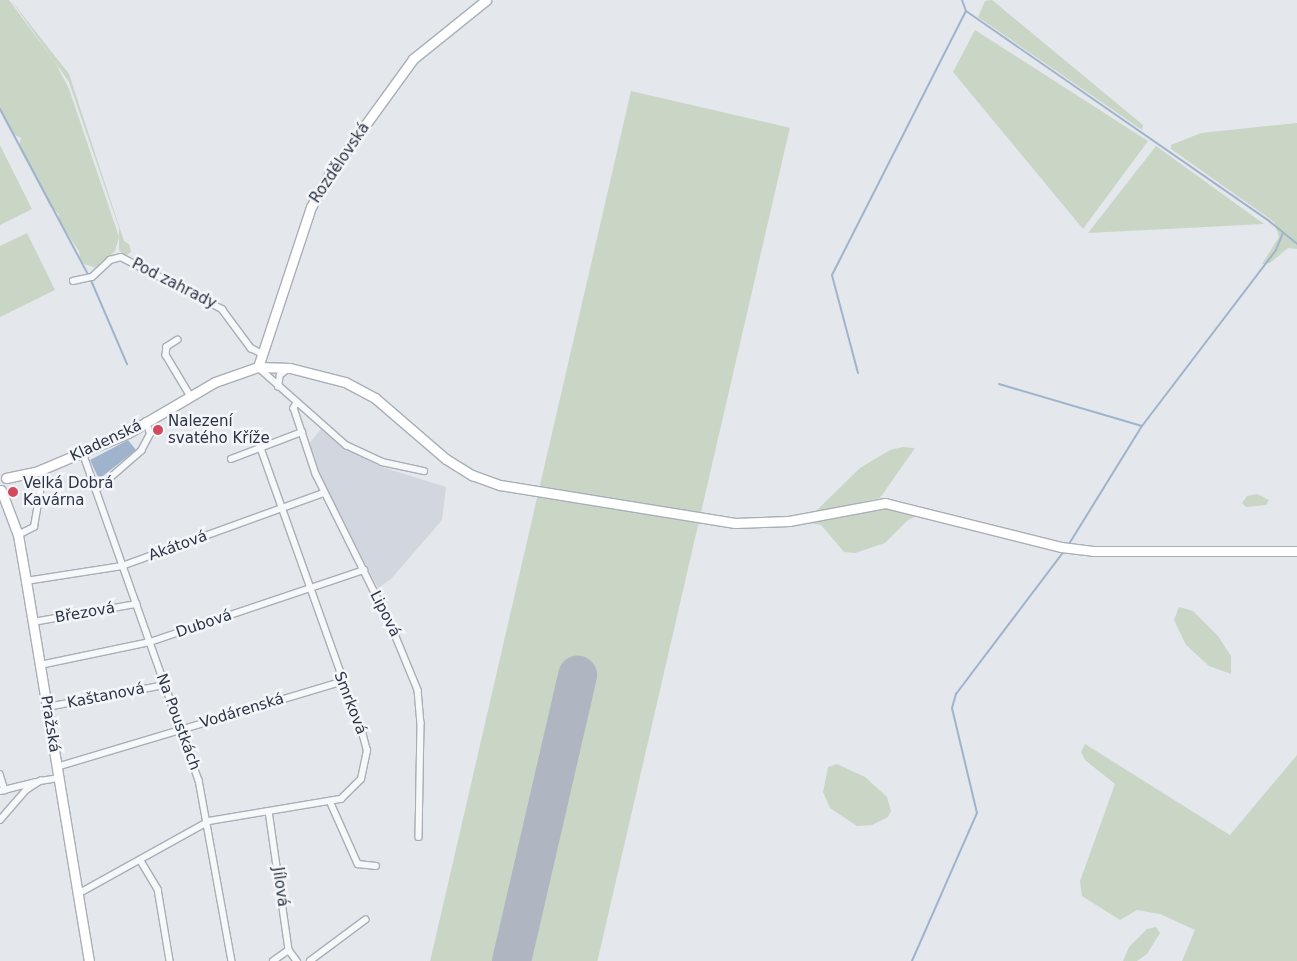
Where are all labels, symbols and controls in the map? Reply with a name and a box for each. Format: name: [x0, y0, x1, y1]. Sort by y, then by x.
street label: Rozdělovská: [306, 119, 374, 207]
street label: Pod zahrady: [129, 255, 219, 313]
place label: Nalezení svatého Kříže: [168, 412, 270, 447]
street label: Kladenská: [67, 417, 145, 465]
marker: Nalezení svatého Kříže: [152, 424, 164, 436]
place label: Velká Dobrá Kavárna: [23, 474, 113, 509]
marker: Velká Dobrá Kavárna: [7, 486, 19, 498]
street label: Akátová: [146, 527, 210, 565]
street label: Lipová: [366, 588, 404, 640]
street label: Březová: [54, 599, 116, 627]
street label: Dubová: [174, 606, 234, 642]
street label: Smrková: [330, 669, 370, 737]
street label: Na Poustkách: [152, 671, 204, 773]
street label: Kaštanová: [66, 680, 146, 712]
street label: Vodárenská: [198, 690, 286, 732]
street label: Pražská: [37, 694, 63, 754]
street label: Jílová: [268, 866, 292, 908]

